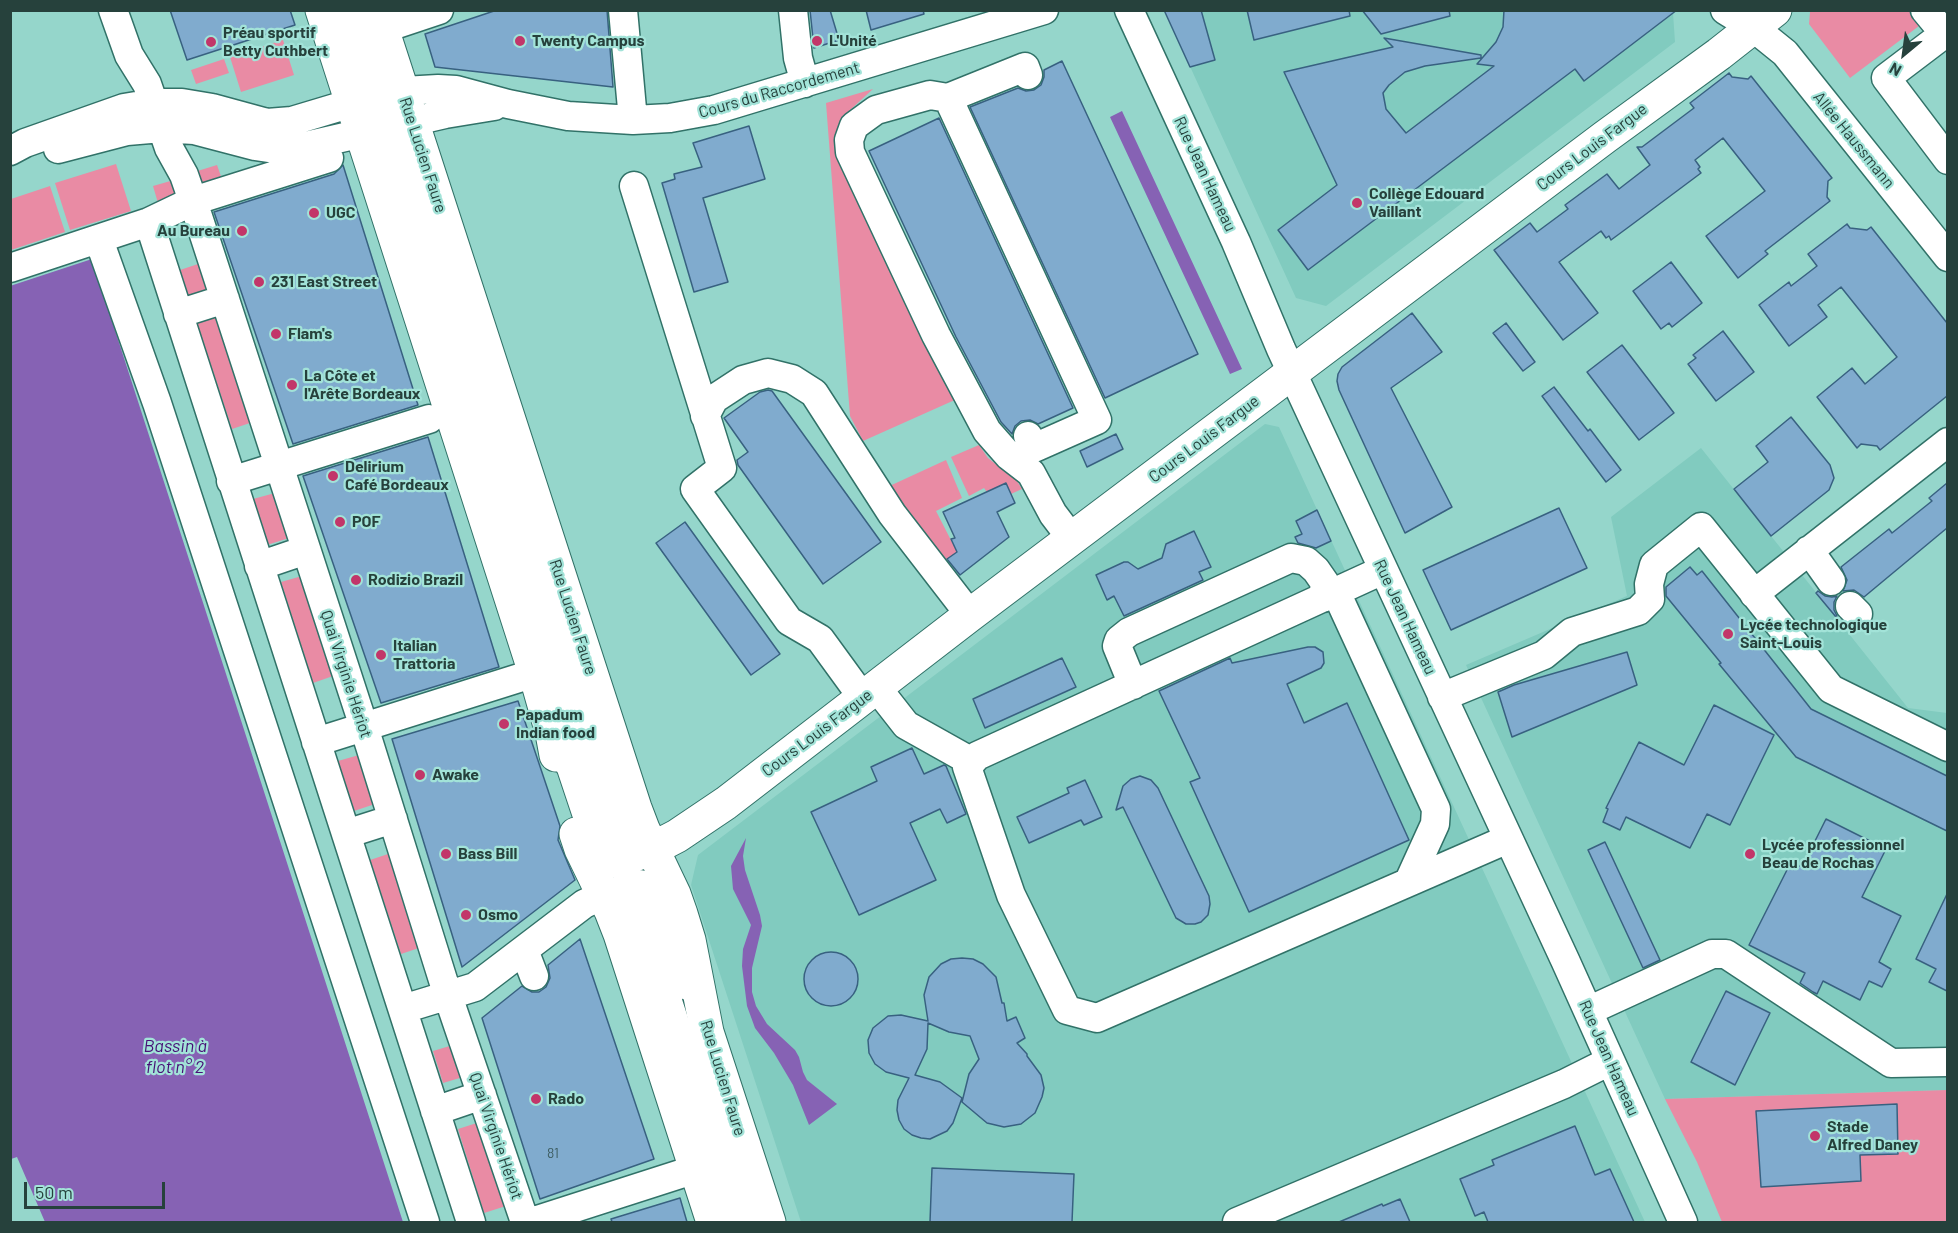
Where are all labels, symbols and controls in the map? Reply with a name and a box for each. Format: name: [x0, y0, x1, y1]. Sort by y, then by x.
place label: Préau sportif Betty Cuthbert: [223, 23, 328, 61]
north arrow: [1874, 24, 1934, 84]
place label: Twenty Campus: [532, 31, 645, 51]
place label: L'Unité: [829, 31, 877, 51]
marker: Twenty Campus: [513, 34, 527, 48]
marker: L'Unité: [810, 34, 824, 48]
marker: Préau sportif Betty Cuthbert: [204, 35, 218, 49]
street label: Cours du Raccordement: [696, 58, 862, 122]
text: N: [1886, 59, 1904, 81]
street label: Allée Haussmann: [1809, 88, 1899, 192]
street label: Rue Lucien Faure: [395, 95, 451, 215]
street label: Cours Louis Fargue: [1533, 99, 1651, 195]
street label: Rue Jean Hameau: [1170, 113, 1240, 235]
place label: Collège Edouard Vaillant: [1369, 184, 1484, 222]
marker: Collège Edouard Vaillant: [1350, 196, 1364, 210]
place label: UGC: [326, 203, 355, 223]
marker: UGC: [307, 206, 321, 220]
place label: Au Bureau: [157, 221, 230, 241]
marker: Au Bureau: [235, 224, 249, 238]
place label: 231 East Street: [271, 272, 377, 292]
marker: 231 East Street: [252, 275, 266, 289]
place label: Flam's: [288, 324, 332, 344]
marker: Flam's: [269, 327, 283, 341]
place label: La Côte et l'Arête Bordeaux: [304, 366, 420, 404]
marker: La Côte et l'Arête Bordeaux: [285, 378, 299, 392]
street label: Cours Louis Fargue: [1145, 391, 1263, 487]
place label: Delirium Café Bordeaux: [345, 457, 449, 495]
marker: Delirium Café Bordeaux: [326, 469, 340, 483]
place label: POF: [352, 512, 380, 532]
marker: POF: [333, 515, 347, 529]
street label: Rue Jean Hameau: [1370, 556, 1440, 678]
street label: Rue Lucien Faure: [545, 557, 601, 677]
place label: Rodizio Brazil: [368, 570, 463, 590]
marker: Rodizio Brazil: [349, 573, 363, 587]
street label: Quai Virginie Hériot: [316, 608, 376, 740]
place label: Lycée technologique Saint-Louis: [1740, 615, 1887, 653]
marker: Lycée technologique Saint-Louis: [1721, 627, 1735, 641]
place label: Italian Trattoria: [393, 636, 455, 674]
marker: Italian Trattoria: [374, 648, 388, 662]
street label: Cours Louis Fargue: [758, 685, 876, 781]
place label: Papadum Indian food: [516, 705, 595, 743]
marker: Papadum Indian food: [497, 717, 511, 731]
place label: Awake: [432, 765, 479, 785]
marker: Awake: [413, 768, 427, 782]
place label: Lycée professionnel Beau de Rochas: [1762, 835, 1904, 873]
place label: Bass Bill: [458, 844, 517, 864]
marker: Bass Bill: [439, 847, 453, 861]
marker: Lycée professionnel Beau de Rochas: [1743, 847, 1757, 861]
place label: Osmo: [478, 905, 518, 925]
marker: Osmo: [459, 908, 473, 922]
street label: Rue Jean Hameau: [1575, 997, 1643, 1119]
street label: Rue Lucien Faure: [696, 1018, 750, 1138]
water label: Bassin à flot n° 2: [144, 1035, 206, 1078]
street label: Quai Virginie Hériot: [465, 1070, 527, 1202]
place label: Rado: [548, 1089, 584, 1109]
marker: Rado: [529, 1092, 543, 1106]
place label: Stade Alfred Daney: [1827, 1117, 1918, 1155]
marker: Stade Alfred Daney: [1808, 1129, 1822, 1143]
house number: 81: [547, 1145, 559, 1161]
scale bar: [27, 1170, 168, 1208]
text: 50 m: [35, 1181, 73, 1203]

